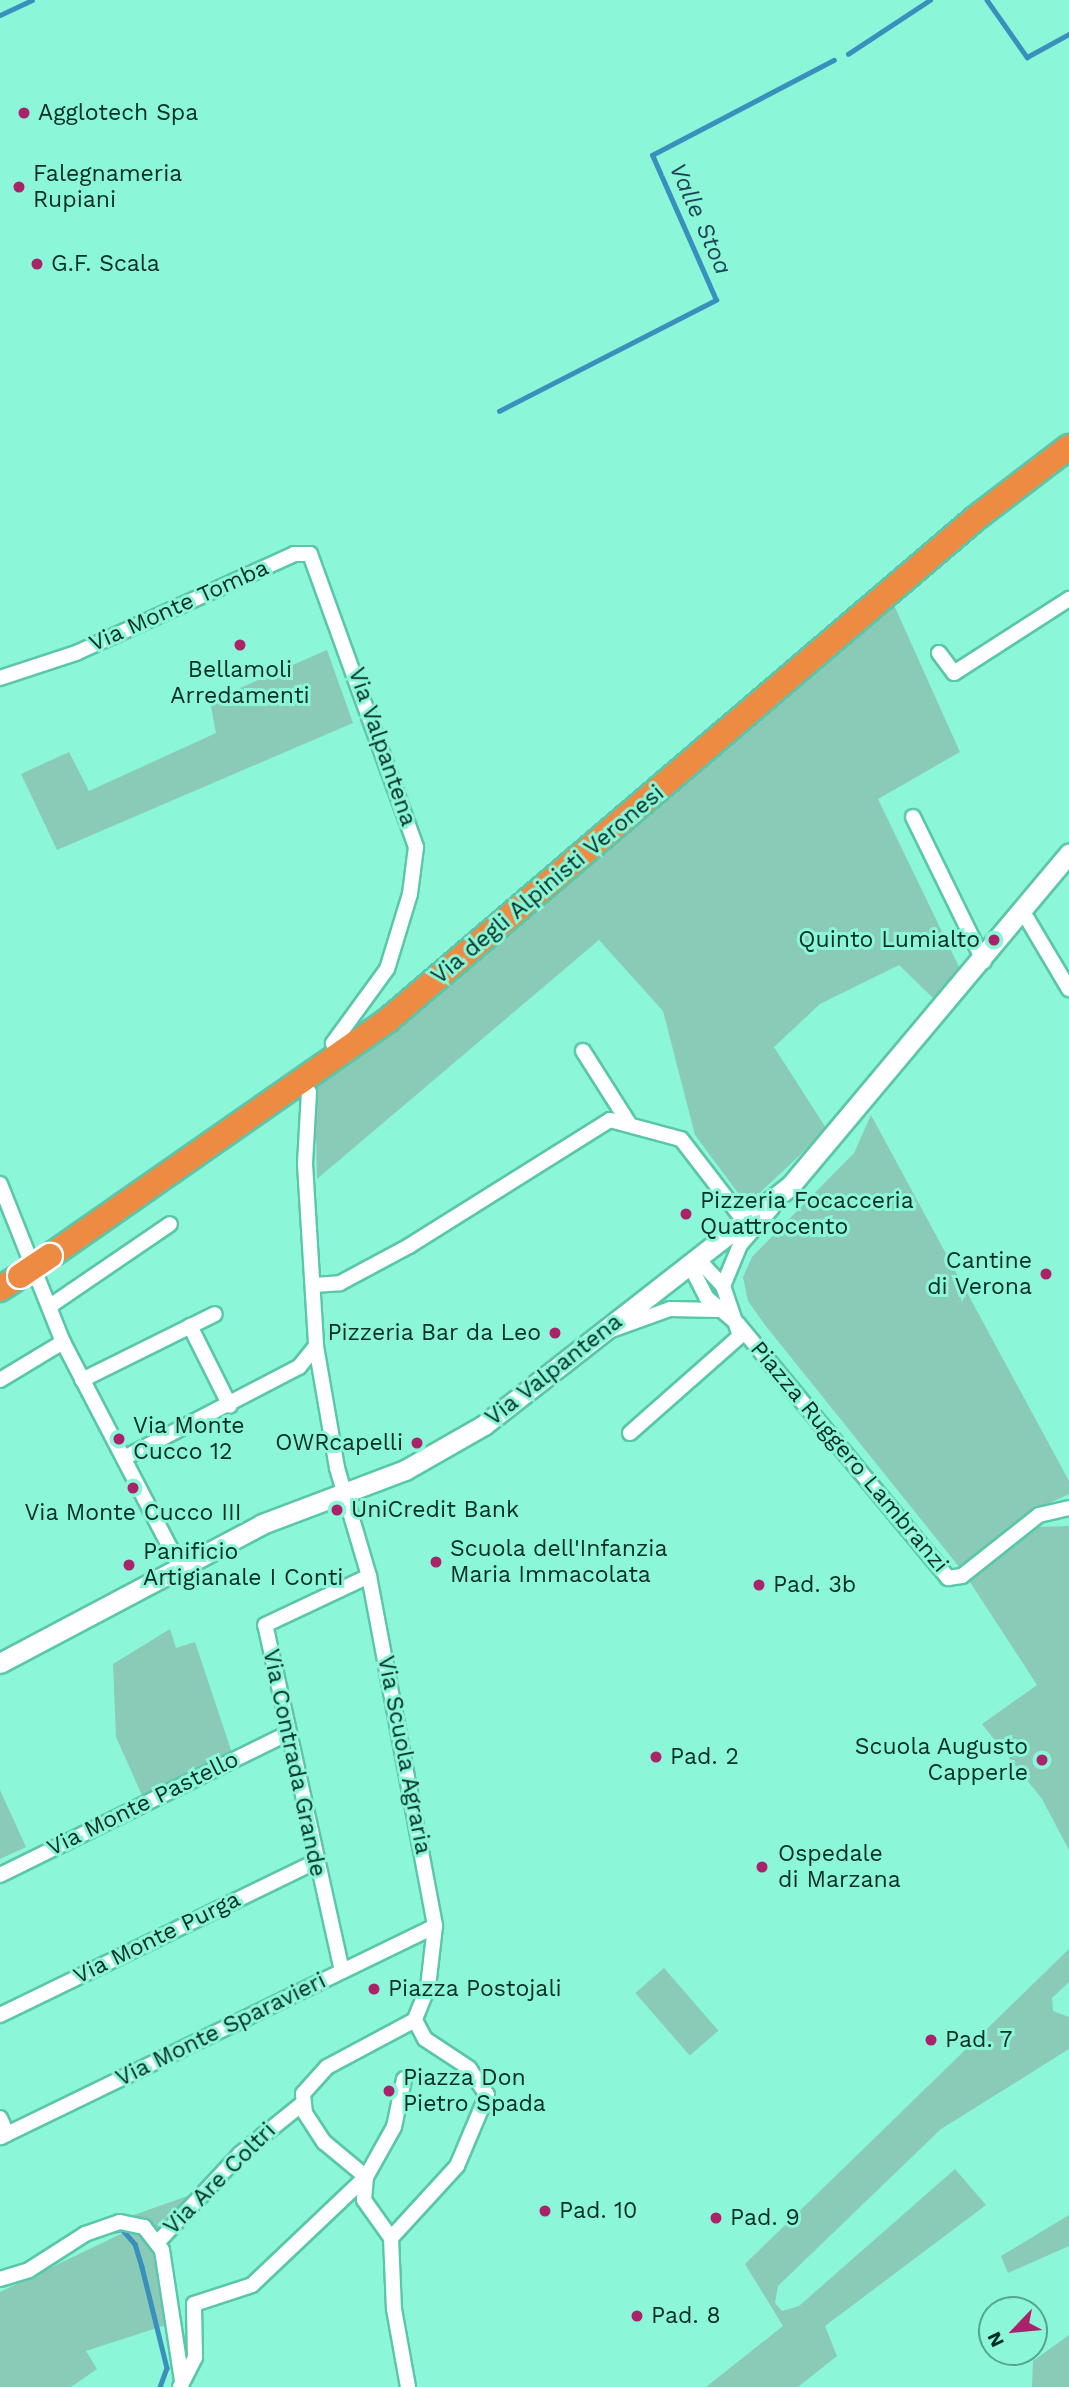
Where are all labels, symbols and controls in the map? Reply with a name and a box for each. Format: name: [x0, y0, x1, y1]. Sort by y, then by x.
place label: Agglotech Spa: [38, 99, 198, 127]
marker: Agglotech Spa: [16, 105, 32, 121]
water label: Valle Stoa: [663, 159, 737, 279]
place label: Falegnameria Rupiani: [33, 160, 182, 214]
marker: Falegnameria Rupiani: [11, 179, 27, 195]
place label: G.F. Scala: [51, 250, 160, 278]
marker: G.F. Scala: [29, 256, 45, 272]
street label: Via Monte Tomba: [85, 554, 273, 658]
marker: Bellamoli Arredamenti: [232, 637, 248, 653]
place label: Bellamoli Arredamenti: [170, 656, 310, 710]
street label: Via Valpantena: [342, 663, 422, 831]
street label: Via degli Alpinisti Veronesi: [425, 779, 671, 991]
place label: Quinto Lumialto: [798, 926, 980, 954]
marker: Quinto Lumialto: [986, 932, 1002, 948]
place label: Pizzeria Focacceria Quattrocento: [700, 1187, 914, 1241]
marker: Pizzeria Focacceria Quattrocento: [678, 1206, 694, 1222]
place label: Cantine di Verona: [926, 1247, 1032, 1301]
marker: Cantine di Verona: [1038, 1266, 1054, 1282]
street label: Via Valpantena: [480, 1308, 628, 1432]
place label: Pizzeria Bar da Leo: [326, 1319, 541, 1347]
marker: Pizzeria Bar da Leo: [547, 1325, 563, 1341]
street label: Piazza Ruggero Lambranzi: [744, 1336, 954, 1578]
place label: Via Monte Cucco 12: [133, 1412, 245, 1466]
place label: OWRcapelli: [275, 1429, 403, 1457]
marker: Via Monte Cucco 12: [111, 1431, 127, 1447]
marker: OWRcapelli: [409, 1435, 425, 1451]
marker: Via Monte Cucco III: [125, 1480, 141, 1496]
place label: UniCredit Bank: [351, 1496, 519, 1524]
place label: Via Monte Cucco III: [24, 1499, 242, 1527]
marker: UniCredit Bank: [329, 1502, 345, 1518]
place label: Scuola dell'Infanzia Maria Immacolata: [450, 1535, 668, 1589]
place label: Panificio Artigianale I Conti: [143, 1538, 343, 1592]
marker: Scuola dell'Infanzia Maria Immacolata: [428, 1554, 444, 1570]
marker: Panificio Artigianale I Conti: [121, 1557, 137, 1573]
place label: Pad. 3b: [773, 1571, 856, 1599]
marker: Pad. 3b: [751, 1577, 767, 1593]
street label: Via Contrada Grande: [256, 1646, 332, 1880]
street label: Via Scuola Agraria: [371, 1653, 437, 1857]
place label: Scuola Augusto Capperle: [853, 1733, 1028, 1787]
place label: Pad. 2: [670, 1743, 739, 1771]
street label: Via Monte Pastello: [43, 1746, 243, 1862]
marker: Pad. 2: [648, 1749, 664, 1765]
marker: Scuola Augusto Capperle: [1034, 1752, 1050, 1768]
place label: Ospedale di Marzana: [778, 1840, 901, 1894]
marker: Ospedale di Marzana: [752, 1857, 772, 1877]
street label: Via Monte Purga: [69, 1886, 245, 1990]
street label: Via Monte Sparavieri: [111, 1967, 331, 2093]
place label: Piazza Postojali: [388, 1975, 562, 2003]
marker: Piazza Postojali: [366, 1981, 382, 1997]
place label: Pad. 7: [945, 2026, 1013, 2054]
marker: Pad. 7: [923, 2032, 939, 2048]
place label: Piazza Don Pietro Spada: [403, 2064, 546, 2118]
marker: Piazza Don Pietro Spada: [381, 2083, 397, 2099]
street label: Via Are Coltri: [158, 2117, 282, 2241]
place label: Pad. 10: [559, 2197, 638, 2225]
marker: Pad. 10: [537, 2203, 553, 2219]
place label: Pad. 9: [730, 2204, 800, 2232]
marker: Pad. 9: [708, 2210, 724, 2226]
north arrow: [978, 2296, 1048, 2366]
place label: Pad. 8: [651, 2302, 721, 2330]
marker: Pad. 8: [629, 2308, 645, 2324]
text: N: [982, 2328, 1009, 2351]

